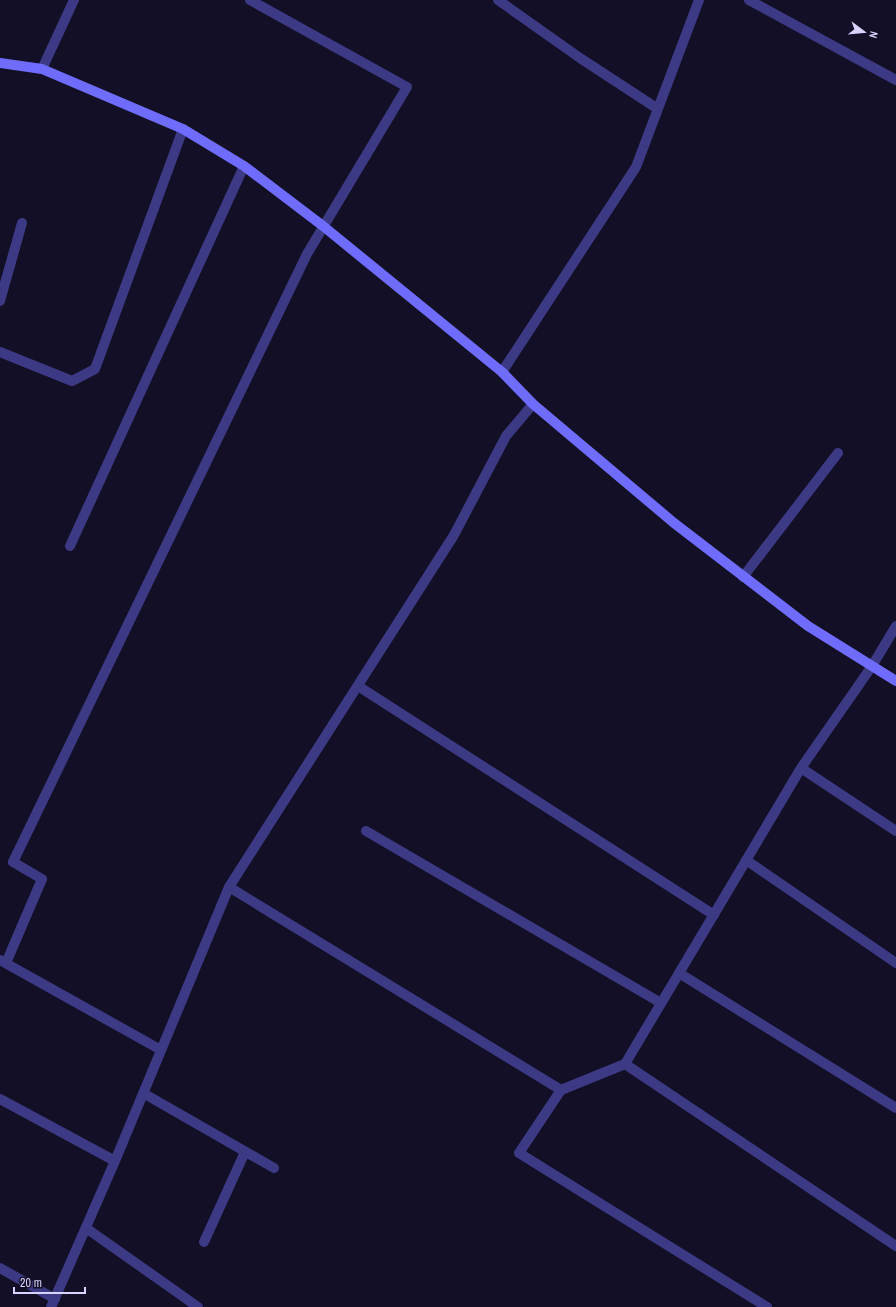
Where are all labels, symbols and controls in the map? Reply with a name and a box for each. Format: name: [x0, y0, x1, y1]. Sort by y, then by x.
north arrow: [844, 12, 884, 52]
text: N: [866, 30, 881, 40]
scale bar: [14, 1269, 85, 1295]
text: 20 m: [20, 1275, 42, 1291]

